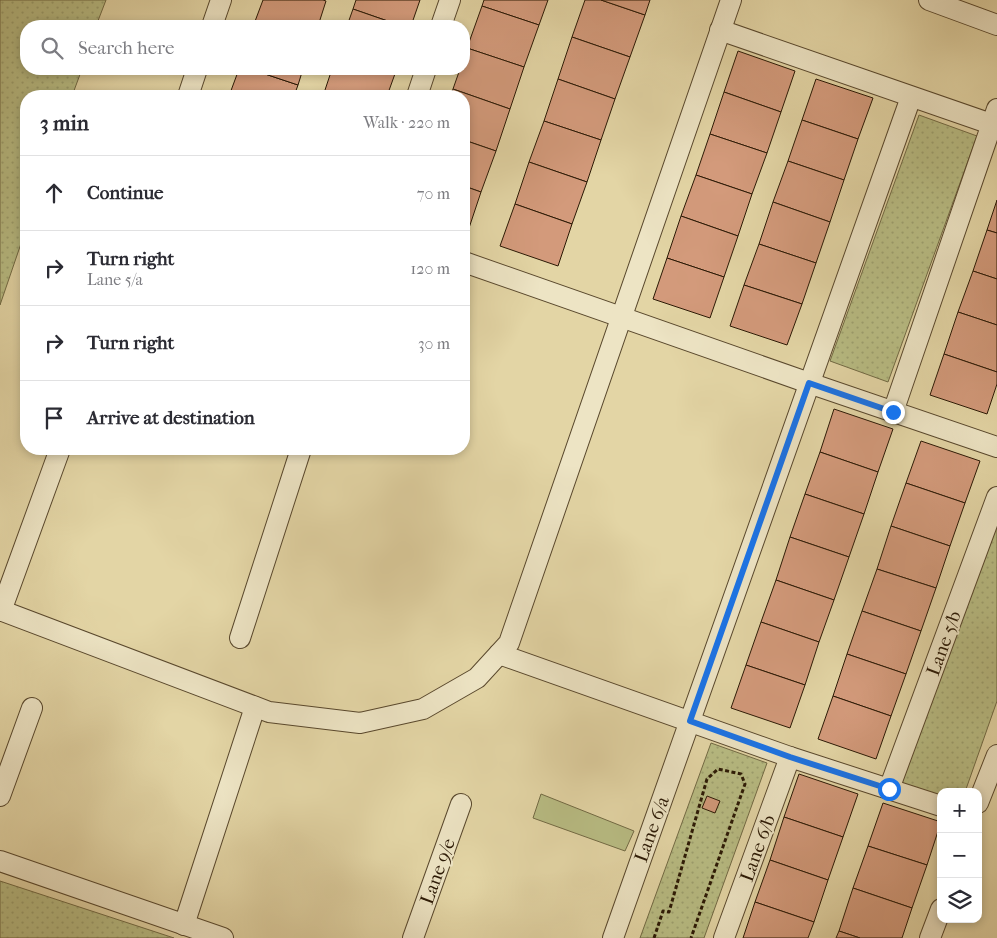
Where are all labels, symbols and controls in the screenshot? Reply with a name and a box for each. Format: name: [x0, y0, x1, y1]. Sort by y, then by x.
search box: [20, 20, 470, 75]
icon: search: [38, 34, 66, 62]
text: Search here: [78, 37, 174, 59]
text: 3 min: [40, 111, 89, 135]
text: Walk · 220 m: [363, 113, 450, 132]
icon: ahead: [40, 179, 68, 207]
text: Continue: [87, 182, 163, 204]
text: 70 m: [417, 184, 450, 203]
text: Turn right: [87, 248, 174, 270]
icon: right: [40, 254, 68, 282]
text: 120 m: [411, 259, 450, 278]
text: Lane 5/a: [87, 270, 143, 289]
icon: right: [40, 329, 68, 357]
text: Turn right: [87, 332, 174, 354]
text: 30 m: [418, 334, 450, 353]
route end: [882, 401, 905, 424]
icon: arrive: [40, 404, 68, 432]
text: Arrive at destination: [87, 407, 255, 429]
street label: Lane 5/b: [922, 608, 966, 679]
route start: [878, 778, 901, 801]
map controls: [937, 788, 982, 923]
button: +: [937, 788, 982, 833]
street label: Lane 6/a: [630, 793, 674, 865]
street label: Lane 6/b: [736, 812, 780, 885]
button: −: [937, 833, 982, 878]
street label: Lane 9/e: [416, 835, 460, 907]
button: layers: [937, 878, 982, 923]

